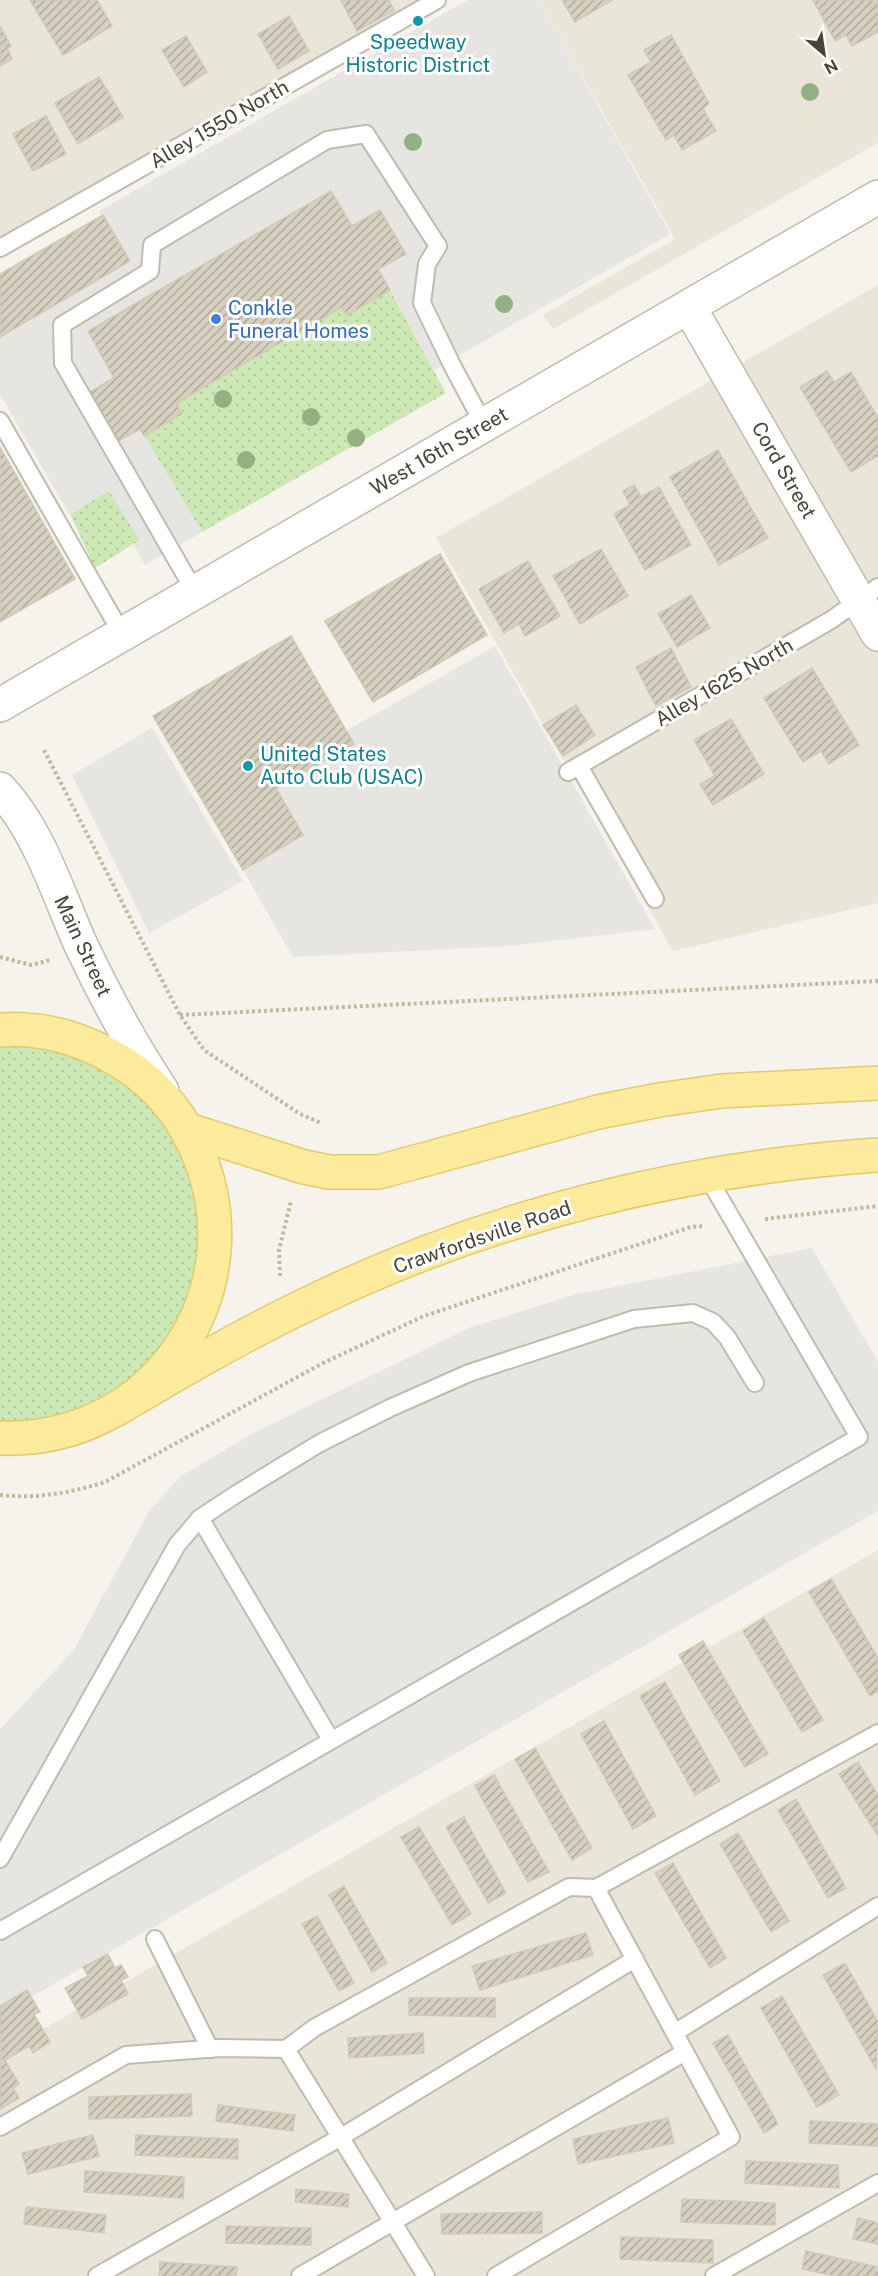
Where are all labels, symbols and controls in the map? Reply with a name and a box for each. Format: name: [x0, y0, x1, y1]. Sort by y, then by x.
marker: Speedway Historic District: [411, 14, 425, 28]
north arrow: [794, 24, 854, 84]
place label: Speedway Historic District: [346, 30, 490, 77]
text: N: [821, 55, 841, 78]
street label: Alley 1550 North: [145, 75, 293, 173]
place label: Conkle Funeral Homes: [228, 296, 369, 343]
marker: Conkle Funeral Homes: [209, 312, 223, 326]
street label: West 16th Street: [366, 402, 512, 500]
street label: Cord Street: [747, 417, 821, 523]
street label: Alley 1625 North: [651, 633, 797, 731]
place label: United States Auto Club (USAC): [260, 742, 424, 789]
marker: United States Auto Club (USAC): [241, 759, 255, 773]
street label: Main Street: [49, 892, 117, 1000]
street label: Crawfordsville Road: [390, 1195, 574, 1279]

